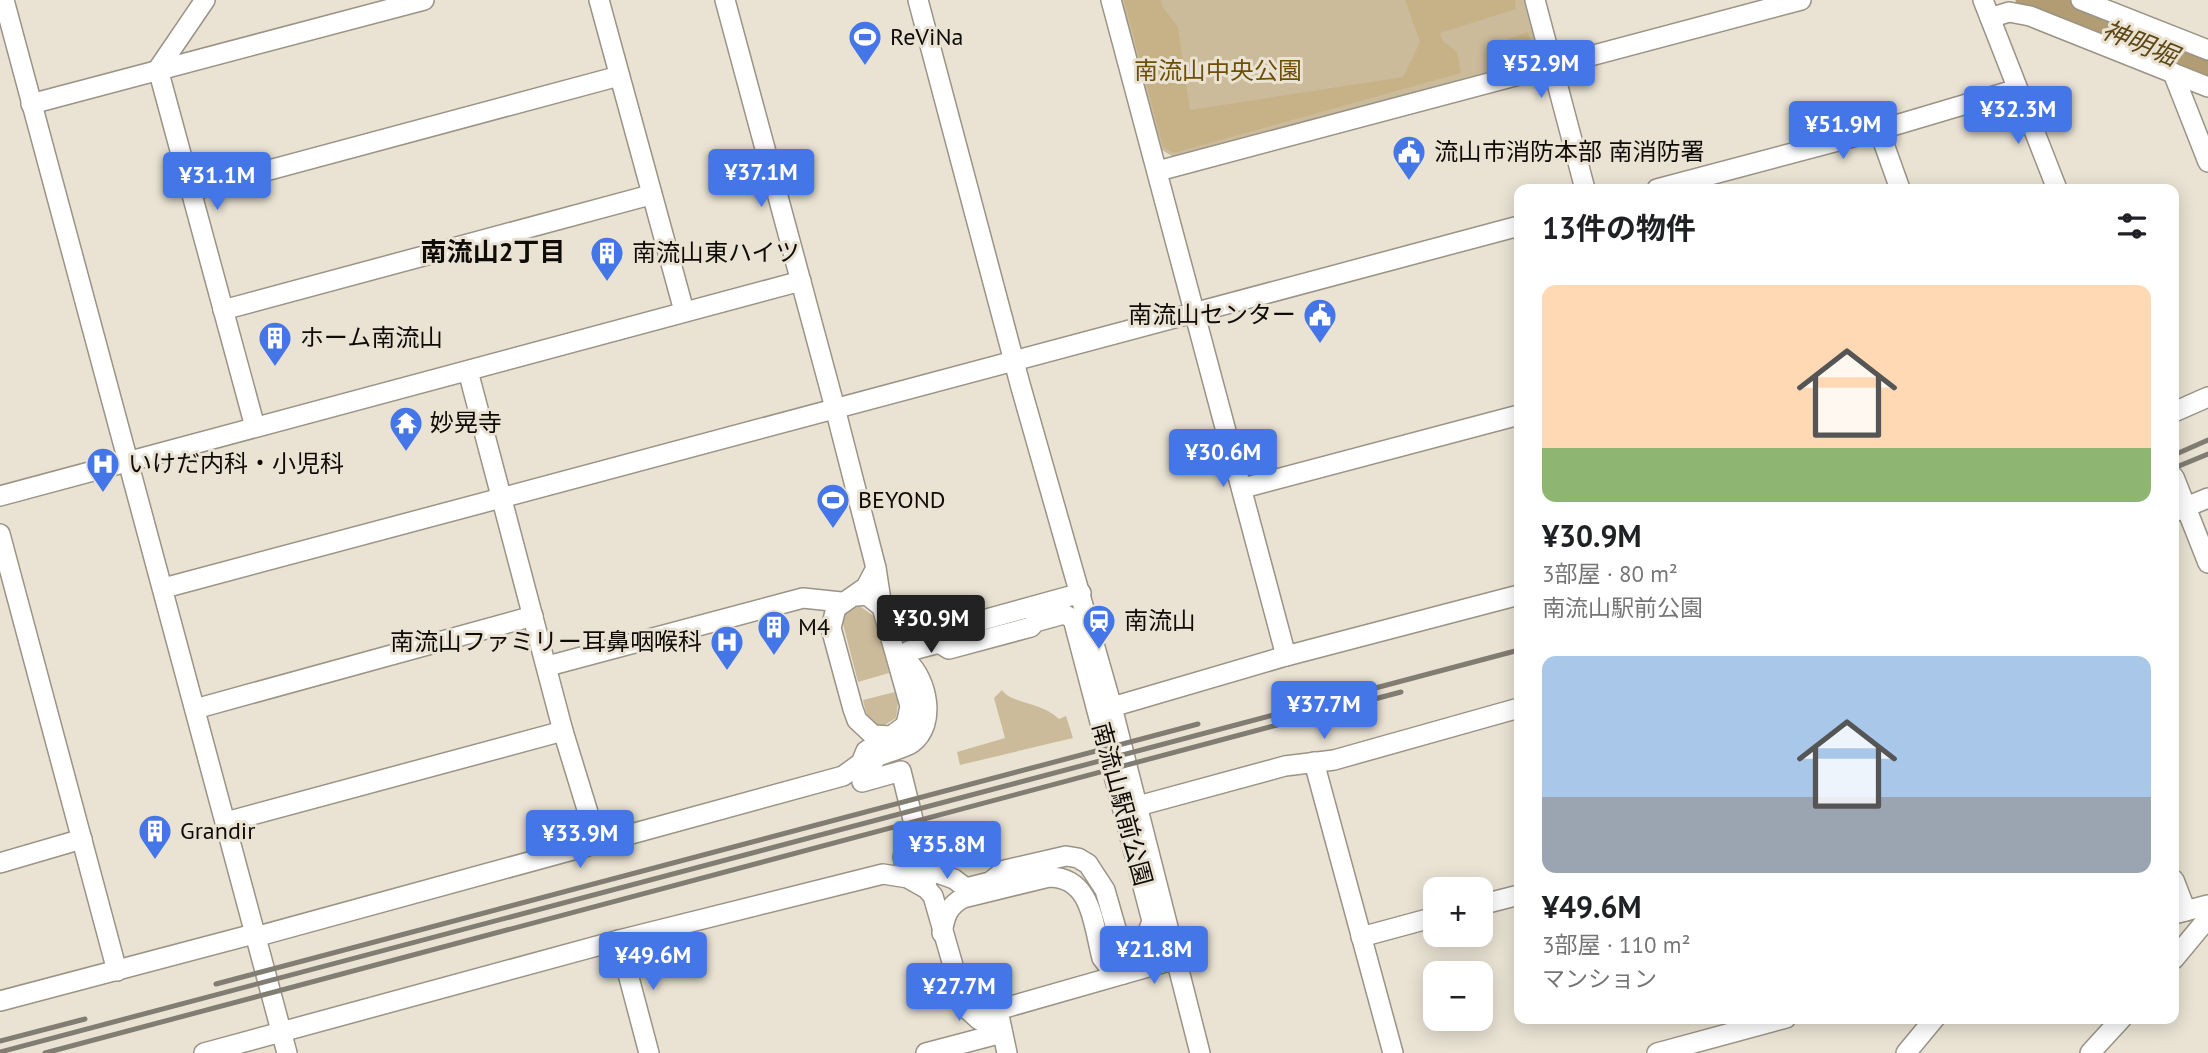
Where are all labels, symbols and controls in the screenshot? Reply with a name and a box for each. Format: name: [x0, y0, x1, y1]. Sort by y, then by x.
water label: 神明堀: [2098, 13, 2186, 74]
sports icon: ReViNa: [846, 18, 884, 67]
place label: ReViNa: [890, 21, 963, 52]
pin: ¥52.9M: [1484, 41, 1598, 100]
text: ¥52.9M: [1503, 48, 1579, 77]
park label: 南流山中央公園: [1134, 55, 1302, 86]
pin: ¥32.3M: [1961, 86, 2075, 146]
text: ¥32.3M: [1980, 94, 2056, 123]
pin: ¥51.9M: [1786, 102, 1900, 161]
text: ¥51.9M: [1805, 109, 1881, 138]
public building icon: 流山市消防本部 南消防署: [1390, 133, 1428, 182]
place label: 流山市消防本部 南消防署: [1434, 136, 1704, 167]
pin: ¥37.1M: [704, 150, 818, 209]
pin: ¥31.1M: [160, 152, 274, 212]
text: ¥37.1M: [724, 157, 798, 186]
text: ¥31.1M: [179, 160, 255, 189]
icon: filters: [2113, 207, 2151, 245]
text: 13件の物件: [1542, 208, 1696, 247]
building icon: 南流山東ハイツ: [588, 234, 626, 283]
district label: 南流山2丁目: [421, 235, 565, 268]
place label: 南流山東ハイツ: [632, 237, 800, 268]
public building icon: 南流山センター: [1301, 296, 1339, 345]
place label: 南流山センター: [1128, 299, 1296, 330]
building icon: ホーム南流山: [256, 319, 294, 368]
place label: ホーム南流山: [300, 322, 443, 353]
icon: home: [1784, 330, 1910, 456]
temple icon: 妙晃寺: [387, 404, 425, 453]
place label: 妙晃寺: [430, 407, 502, 438]
pin: ¥30.6M: [1166, 430, 1280, 489]
text: ¥30.6M: [1185, 437, 1261, 466]
hospital icon: いけだ内科・小児科: [84, 445, 122, 494]
place label: いけだ内科・小児科: [128, 448, 344, 479]
sports icon: BEYOND: [814, 481, 852, 530]
place label: BEYOND: [858, 484, 946, 515]
text: ¥30.9M: [1542, 516, 1641, 555]
text: 3部屋 · 80 m²: [1542, 559, 1678, 588]
text: 南流山駅前公園: [1542, 593, 1703, 622]
pin: ¥30.9M: [874, 596, 988, 655]
station icon: 南流山: [1080, 602, 1118, 651]
text: ¥30.9M: [893, 603, 969, 632]
place label: 南流山: [1124, 605, 1196, 636]
building icon: M4: [755, 608, 793, 657]
place label: M4: [798, 611, 830, 642]
hospital icon: 南流山ファミリー耳鼻咽喉科: [708, 623, 746, 672]
place label: 南流山ファミリー耳鼻咽喉科: [390, 626, 702, 657]
pin: ¥37.7M: [1267, 682, 1381, 741]
text: ¥37.7M: [1287, 689, 1361, 718]
icon: home: [1784, 701, 1910, 827]
street label: 南流山駅前公園: [1086, 719, 1159, 889]
pin: ¥33.9M: [523, 810, 637, 870]
building icon: Grandir: [136, 812, 174, 861]
place label: Grandir: [180, 815, 255, 846]
text: ¥33.9M: [542, 818, 618, 847]
pin: ¥35.8M: [890, 822, 1004, 881]
text: ¥35.8M: [909, 829, 985, 858]
map controls: [1423, 877, 1493, 1031]
button: +: [1423, 877, 1493, 947]
text: ¥49.6M: [1542, 887, 1641, 926]
pin: ¥21.8M: [1097, 926, 1211, 986]
text: 3部屋 · 110 m²: [1542, 930, 1690, 959]
pin: ¥49.6M: [596, 932, 710, 992]
text: ¥21.8M: [1116, 934, 1192, 963]
text: ¥49.6M: [615, 940, 691, 969]
button: −: [1423, 961, 1493, 1031]
pin: ¥27.7M: [902, 964, 1016, 1023]
text: マンション: [1542, 964, 1657, 993]
text: ¥27.7M: [922, 971, 996, 1000]

